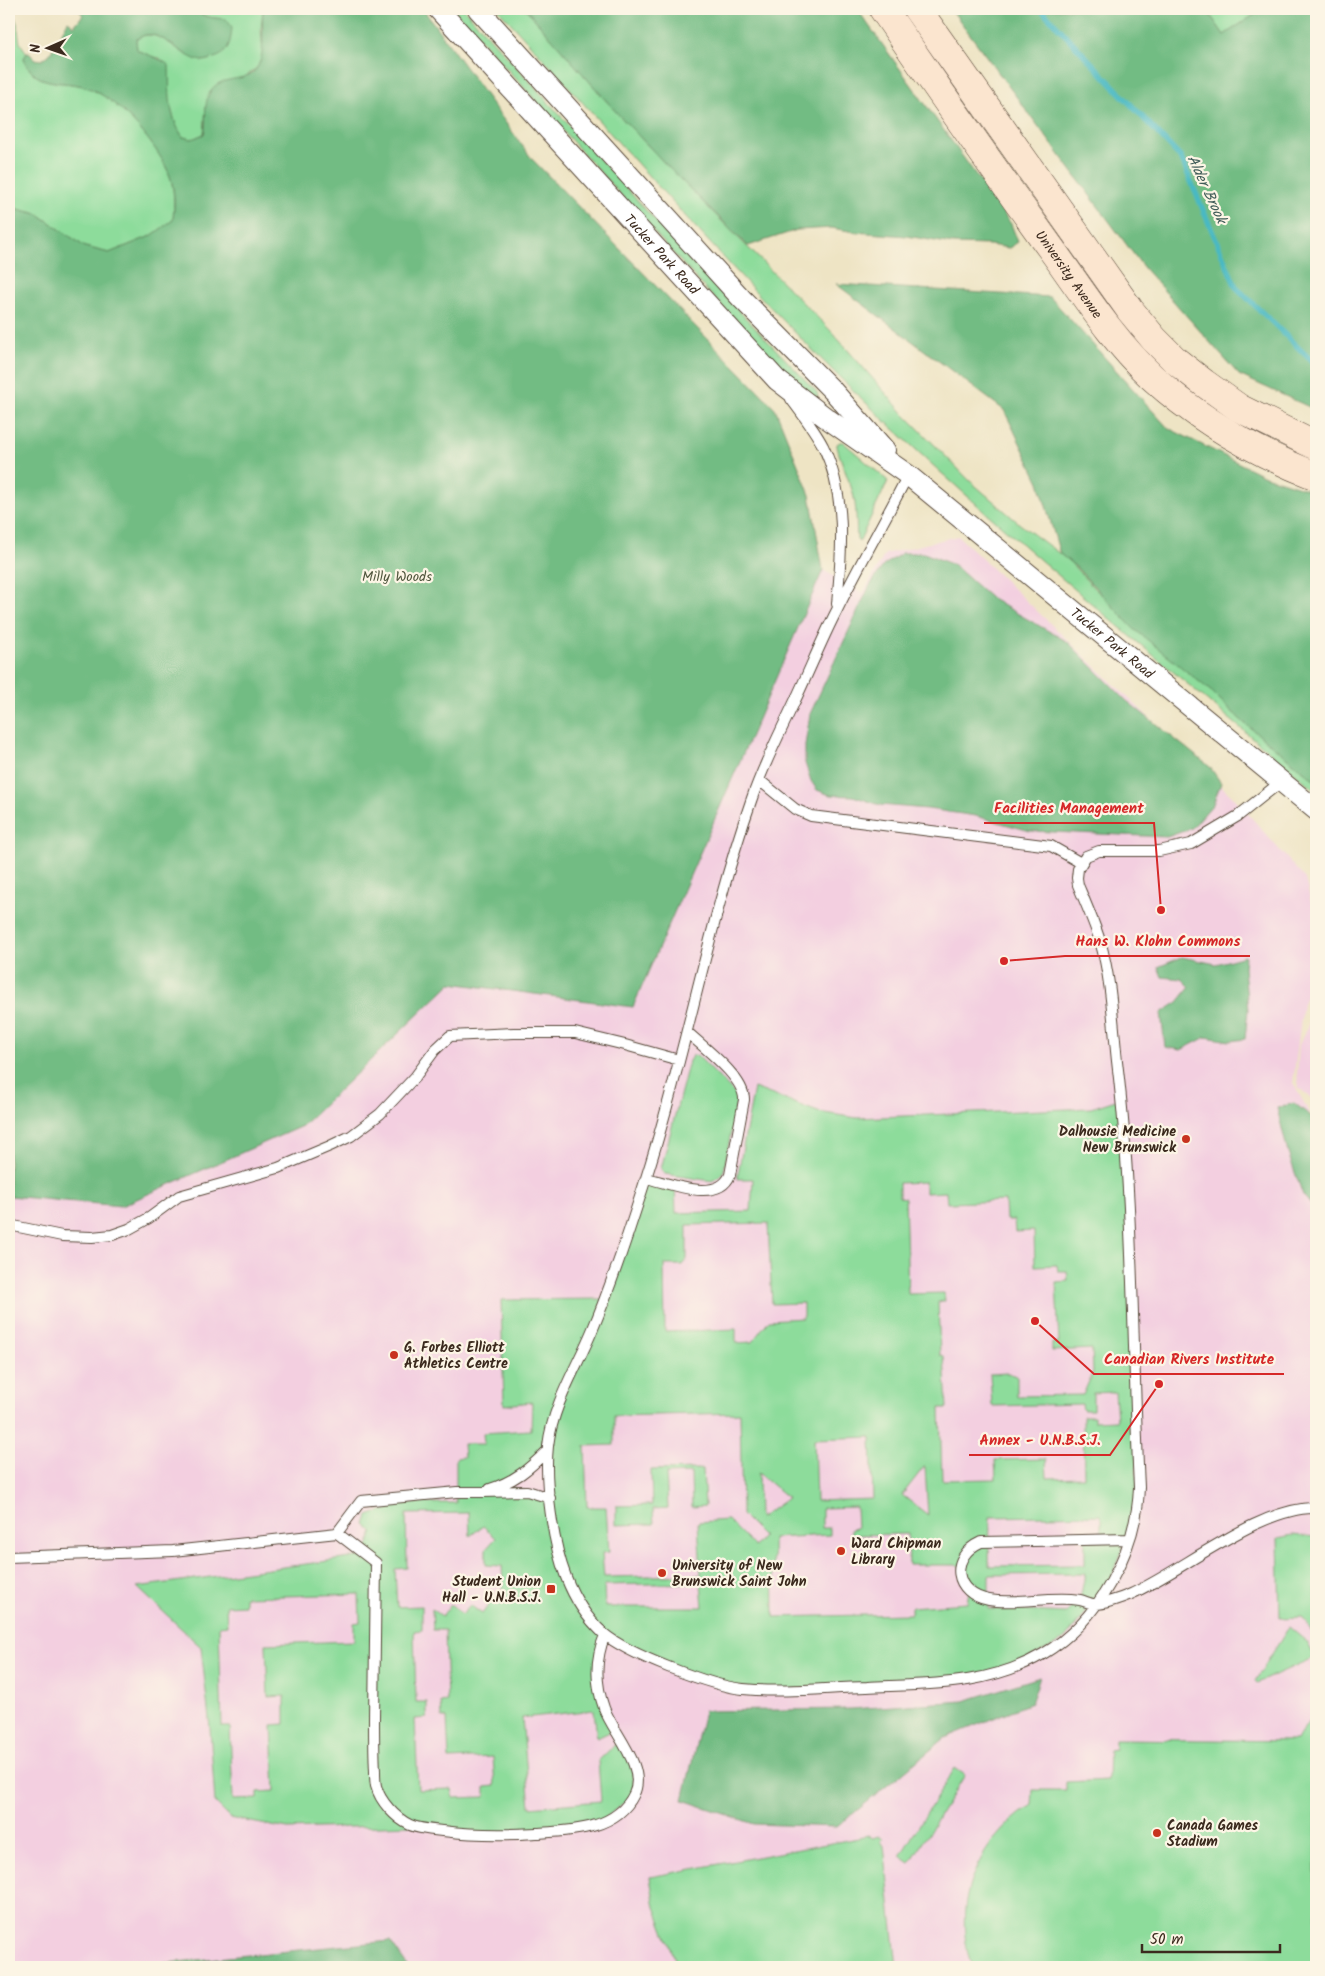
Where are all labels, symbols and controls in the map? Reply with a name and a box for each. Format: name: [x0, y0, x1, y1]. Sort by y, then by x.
north arrow: [22, 22, 72, 72]
text: N: [25, 43, 47, 53]
water label: Alder Brook: [1180, 151, 1233, 229]
street label: Tucker Park Road: [618, 209, 705, 301]
street label: University Avenue: [1029, 226, 1108, 324]
park label: Milly Woods: [362, 566, 432, 588]
street label: Tucker Park Road: [1065, 603, 1159, 685]
callout: Facilities Management: [984, 793, 1154, 823]
text: Facilities Management: [994, 797, 1144, 821]
callout: Hans W. Klohn Commons: [1065, 926, 1250, 956]
text: Hans W. Klohn Commons: [1076, 930, 1240, 954]
place label: Dalhousie Medicine New Brunswick: [1059, 1121, 1177, 1159]
marker: Dalhousie Medicine New Brunswick: [1180, 1133, 1192, 1145]
place label: G. Forbes Elliott Athletics Centre: [404, 1337, 508, 1375]
callout: Canadian Rivers Institute: [1094, 1344, 1284, 1374]
text: Canadian Rivers Institute: [1104, 1348, 1275, 1372]
marker: G. Forbes Elliott Athletics Centre: [388, 1349, 400, 1361]
callout: Annex - U.N.B.S.J.: [969, 1425, 1110, 1455]
text: Annex - U.N.B.S.J.: [979, 1429, 1101, 1453]
place label: Ward Chipman Library: [851, 1533, 941, 1571]
marker: Ward Chipman Library: [835, 1545, 847, 1557]
place label: University of New Brunswick Saint John: [672, 1555, 807, 1593]
marker: University of New Brunswick Saint John: [656, 1567, 668, 1579]
place label: Student Union Hall - U.N.B.S.J.: [442, 1571, 541, 1609]
marker: Student Union Hall - U.N.B.S.J.: [545, 1583, 557, 1595]
place label: Canada Games Stadium: [1167, 1815, 1259, 1853]
marker: Canada Games Stadium: [1151, 1827, 1163, 1839]
scale bar: [1142, 1921, 1280, 1953]
text: 50 m: [1150, 1928, 1184, 1952]

